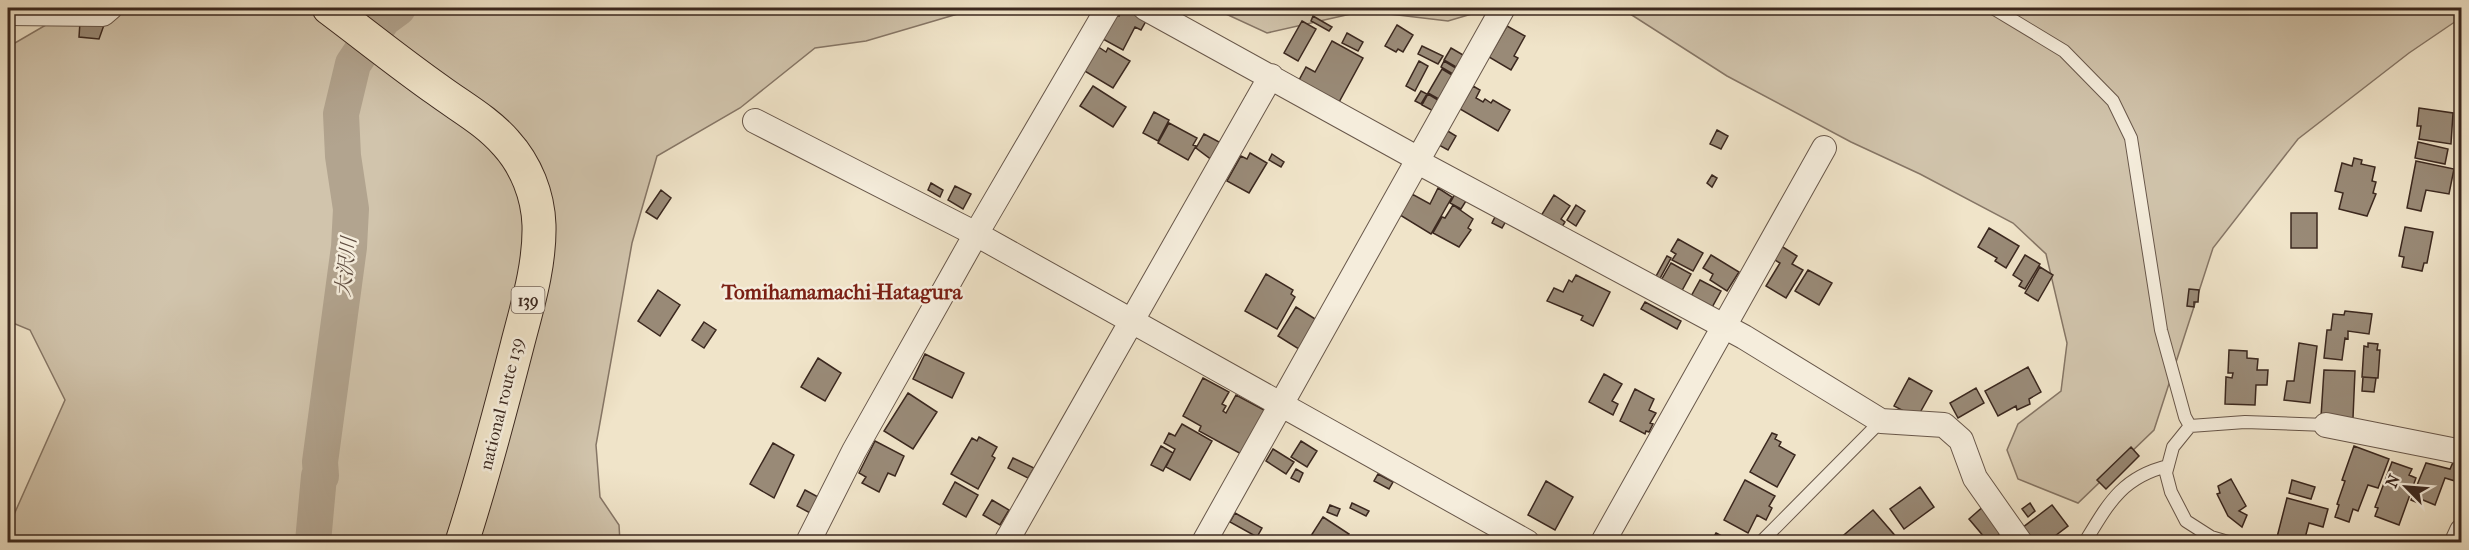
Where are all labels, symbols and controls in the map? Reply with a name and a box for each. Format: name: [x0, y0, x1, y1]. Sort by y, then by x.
water label: 大沢川: [331, 234, 361, 298]
district label: Tomihamamachi-Hatagura: [721, 280, 964, 304]
road number: 139: [512, 287, 544, 313]
street label: national route 139: [475, 335, 529, 473]
north arrow: [2376, 457, 2436, 517]
text: N: [2382, 471, 2404, 490]

